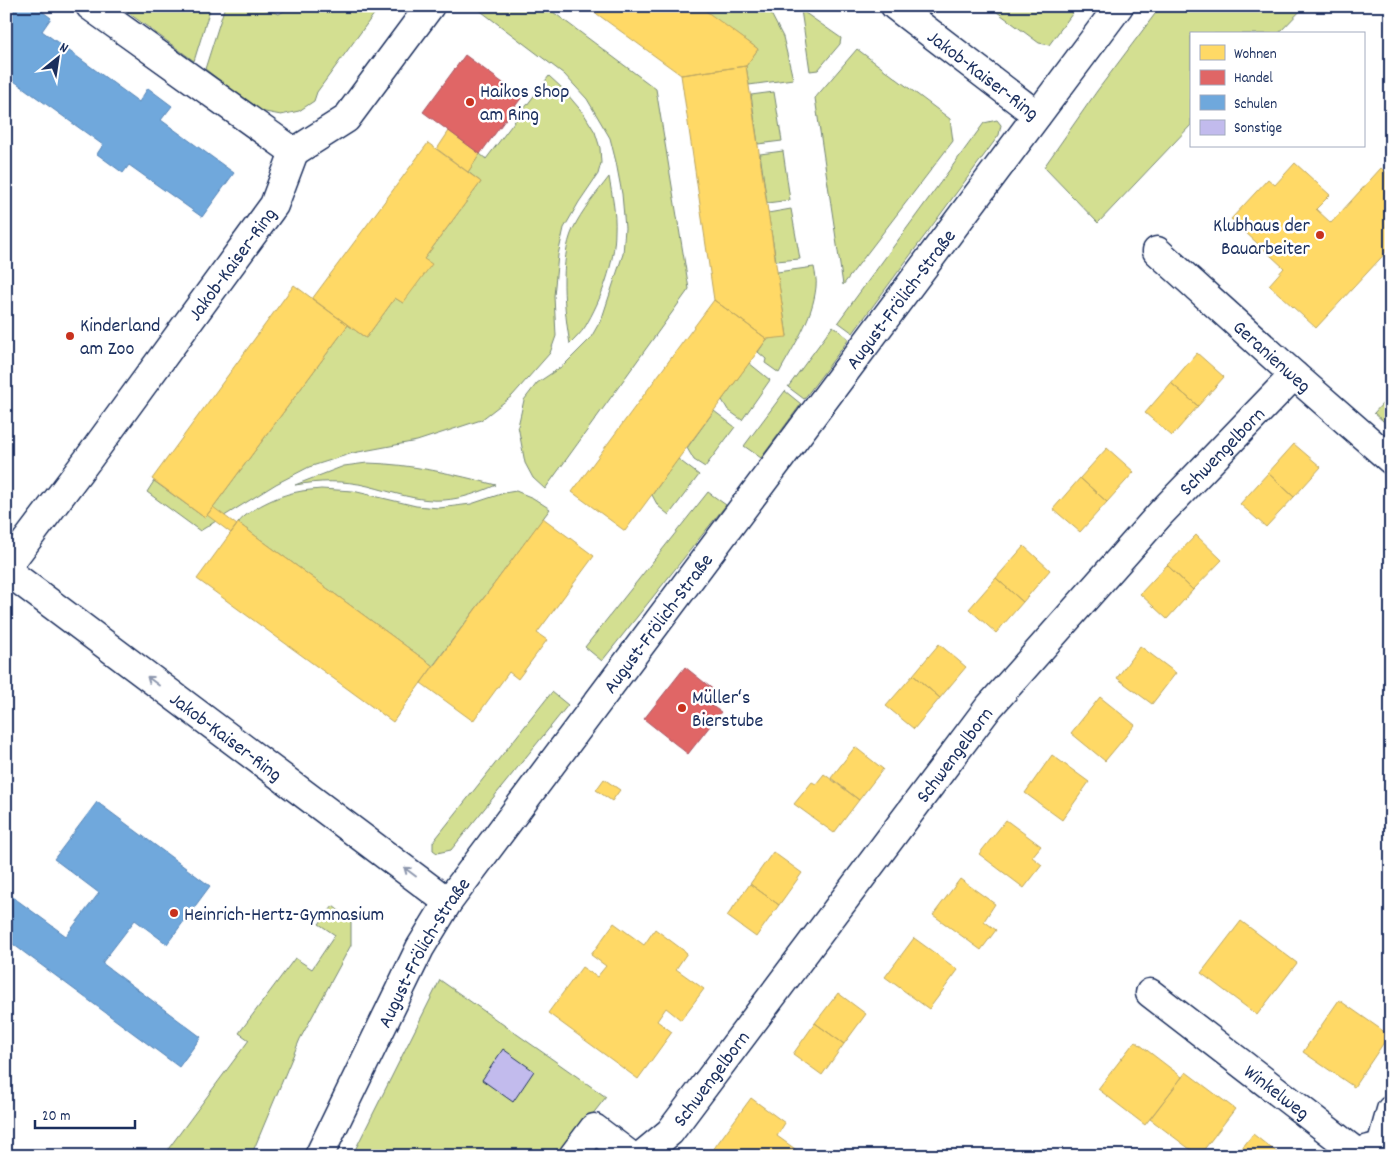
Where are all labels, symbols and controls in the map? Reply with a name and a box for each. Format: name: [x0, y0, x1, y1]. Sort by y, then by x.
street label: Jakob-Kaiser-Ring: [920, 25, 1044, 129]
north arrow: [32, 32, 82, 82]
legend: [1190, 32, 1364, 148]
text: N: [56, 38, 72, 59]
text: Wohnen: [1234, 44, 1277, 66]
text: Handel: [1234, 68, 1273, 90]
place label: Haikos Shop am Ring: [480, 79, 569, 130]
text: Schulen: [1234, 94, 1277, 116]
marker: Haikos Shop am Ring: [464, 96, 476, 108]
text: Sonstige: [1234, 118, 1282, 140]
street label: Jakob-Kaiser-Ring: [183, 203, 285, 328]
place label: Klubhaus der Bauarbeiter: [1213, 213, 1311, 264]
street label: August-Frölich-Straße: [841, 224, 964, 376]
marker: Klubhaus der Bauarbeiter: [1314, 229, 1326, 241]
place label: Kinderland am Zoo: [80, 313, 161, 364]
street label: Geranienweg: [1225, 315, 1316, 401]
marker: Kinderland am Zoo: [64, 330, 76, 342]
street label: Schwengelborn: [1174, 402, 1273, 503]
street label: August-Frölich-Straße: [598, 548, 721, 700]
one-way arrow: [147, 675, 160, 686]
place label: Müller‘s Bierstube: [692, 685, 763, 736]
street label: Jakob-Kaiser-Ring: [163, 687, 287, 790]
marker: Müller‘s Bierstube: [676, 702, 688, 714]
street label: Schwengelborn: [911, 702, 1001, 810]
one-way arrow: [404, 867, 417, 878]
street label: August-Frölich-Straße: [372, 873, 479, 1033]
place label: Heinrich-Hertz-Gymnasium: [184, 902, 384, 930]
marker: Heinrich-Hertz-Gymnasium: [168, 907, 180, 919]
street label: Schwengelborn: [668, 1026, 758, 1134]
street label: Winkelweg: [1237, 1059, 1315, 1128]
scale bar: [35, 1097, 135, 1129]
text: 20 m: [42, 1106, 70, 1128]

